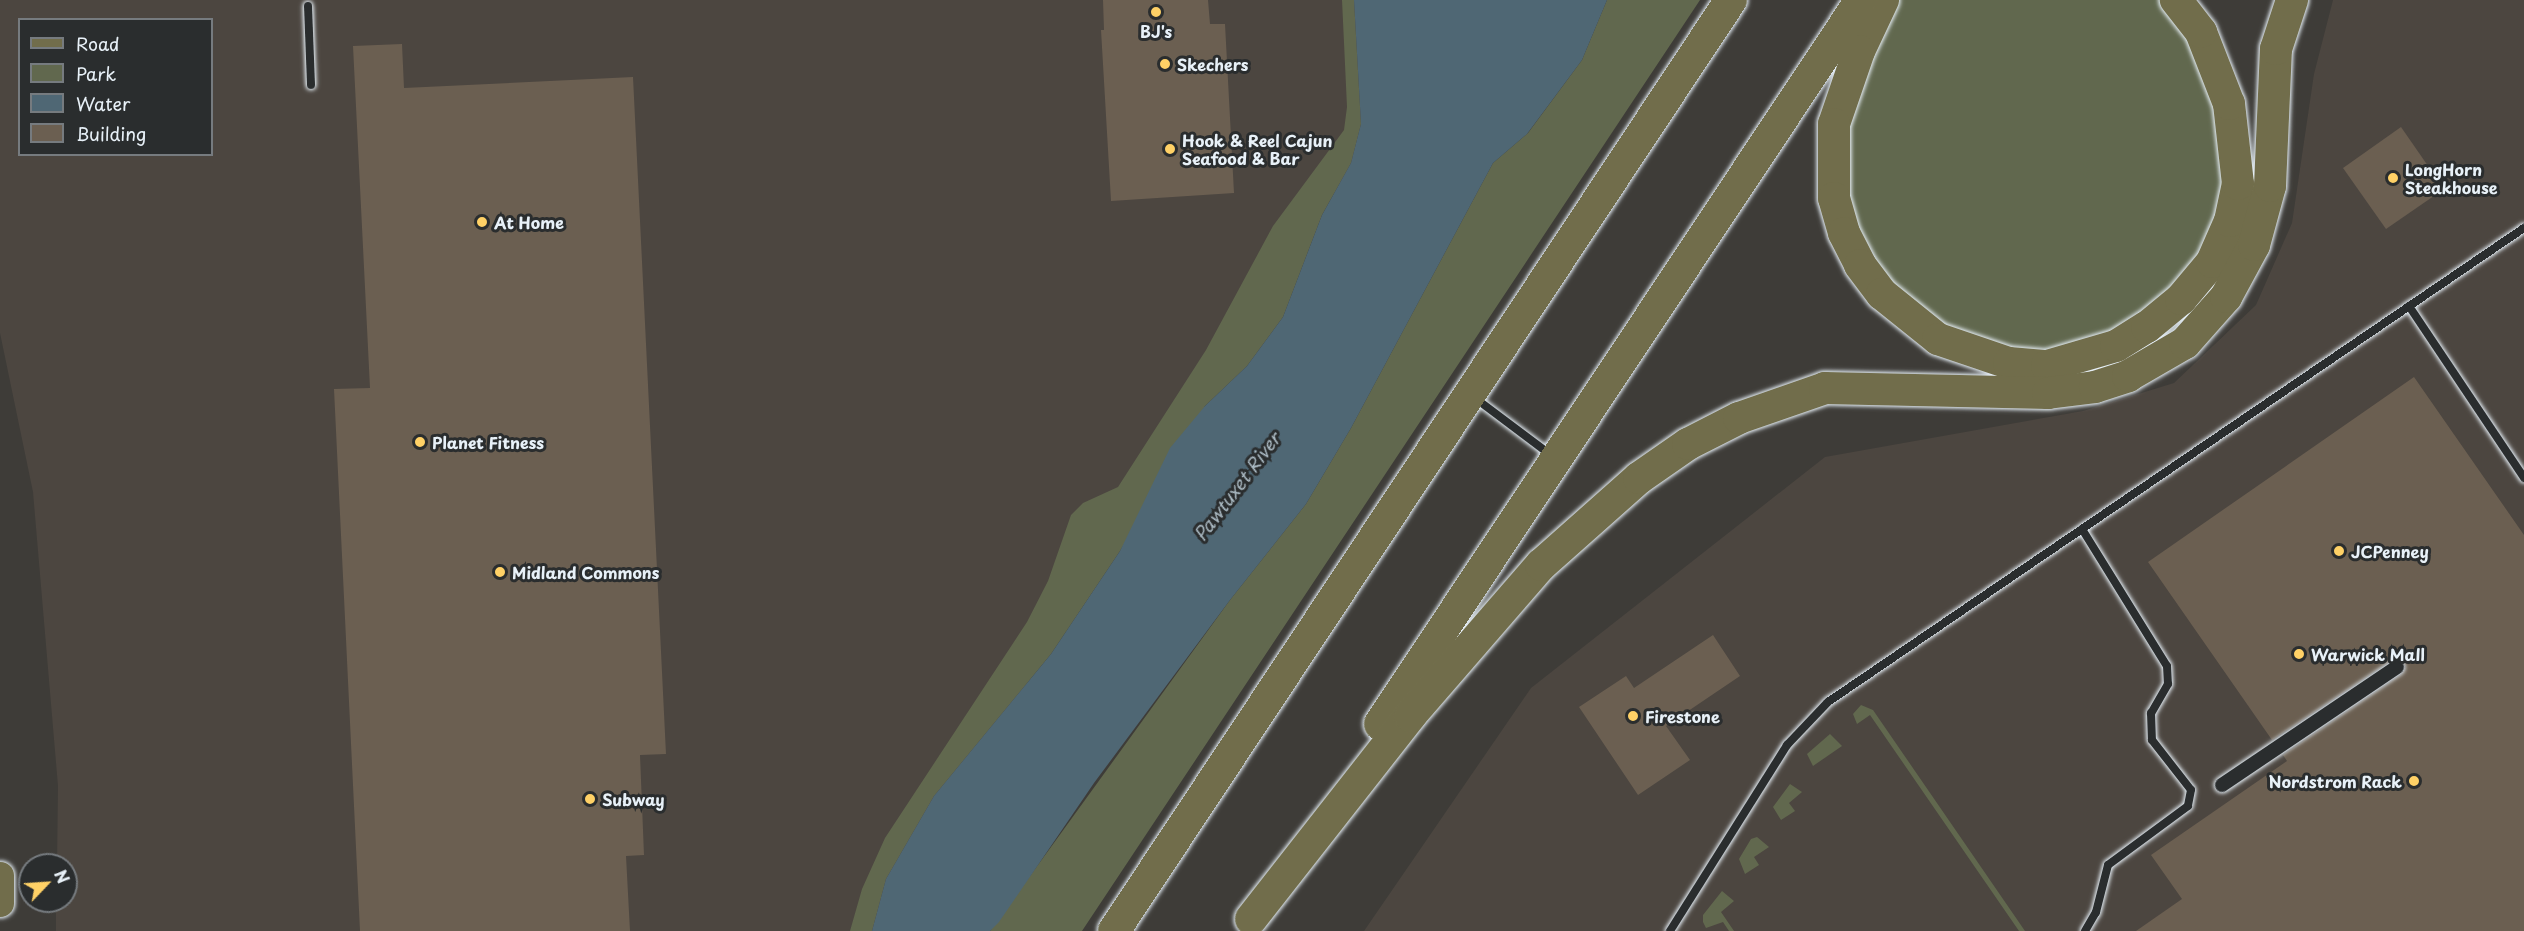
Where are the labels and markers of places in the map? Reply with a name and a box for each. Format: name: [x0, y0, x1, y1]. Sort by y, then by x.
marker: BJ's: [1149, 5, 1163, 19]
place label: BJ's: [1140, 21, 1172, 41]
place label: Skechers: [1177, 54, 1248, 74]
marker: Skechers: [1158, 57, 1172, 71]
place label: Hook & Reel Cajun Seafood & Bar: [1182, 130, 1334, 168]
marker: Hook & Reel Cajun Seafood & Bar: [1163, 142, 1177, 156]
place label: LongHorn Steakhouse: [2405, 159, 2498, 197]
marker: LongHorn Steakhouse: [2386, 171, 2400, 185]
place label: At Home: [494, 212, 565, 232]
marker: At Home: [475, 215, 489, 229]
place label: Planet Fitness: [432, 432, 545, 452]
marker: Planet Fitness: [413, 435, 427, 449]
place label: JCPenney: [2351, 541, 2429, 561]
marker: JCPenney: [2332, 544, 2346, 558]
place label: Midland Commons: [512, 562, 660, 582]
marker: Midland Commons: [493, 565, 507, 579]
place label: Warwick Mall: [2311, 644, 2425, 664]
marker: Warwick Mall: [2292, 647, 2306, 661]
place label: Firestone: [1645, 706, 1720, 726]
marker: Firestone: [1626, 709, 1640, 723]
place label: Nordstrom Rack: [2268, 771, 2402, 791]
marker: Nordstrom Rack: [2407, 774, 2421, 788]
place label: Subway: [602, 789, 665, 809]
marker: Subway: [583, 792, 597, 806]

